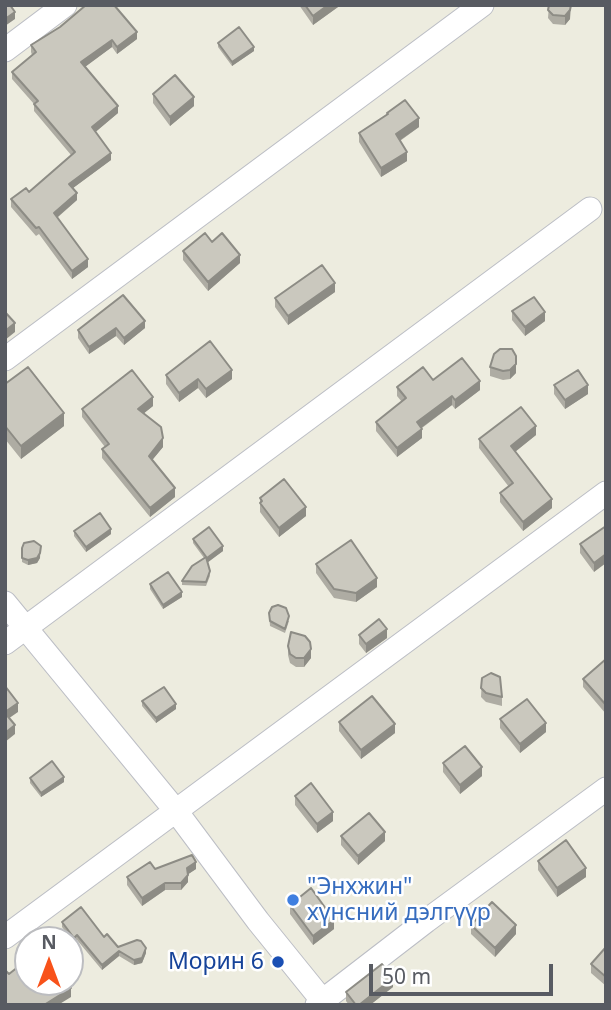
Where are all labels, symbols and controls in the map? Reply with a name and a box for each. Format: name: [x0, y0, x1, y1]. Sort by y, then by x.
place label: "Энхжин" хүнсний дэлгүүр: [307, 873, 491, 927]
marker: "Энхжин" хүнсний дэлгүүр: [285, 892, 301, 908]
north arrow: [14, 926, 84, 996]
text: N: [41, 929, 57, 955]
place label: Морин 6: [168, 948, 264, 976]
scale bar: [373, 950, 557, 994]
marker: Морин 6: [270, 954, 286, 970]
text: 50 m: [382, 962, 431, 990]

